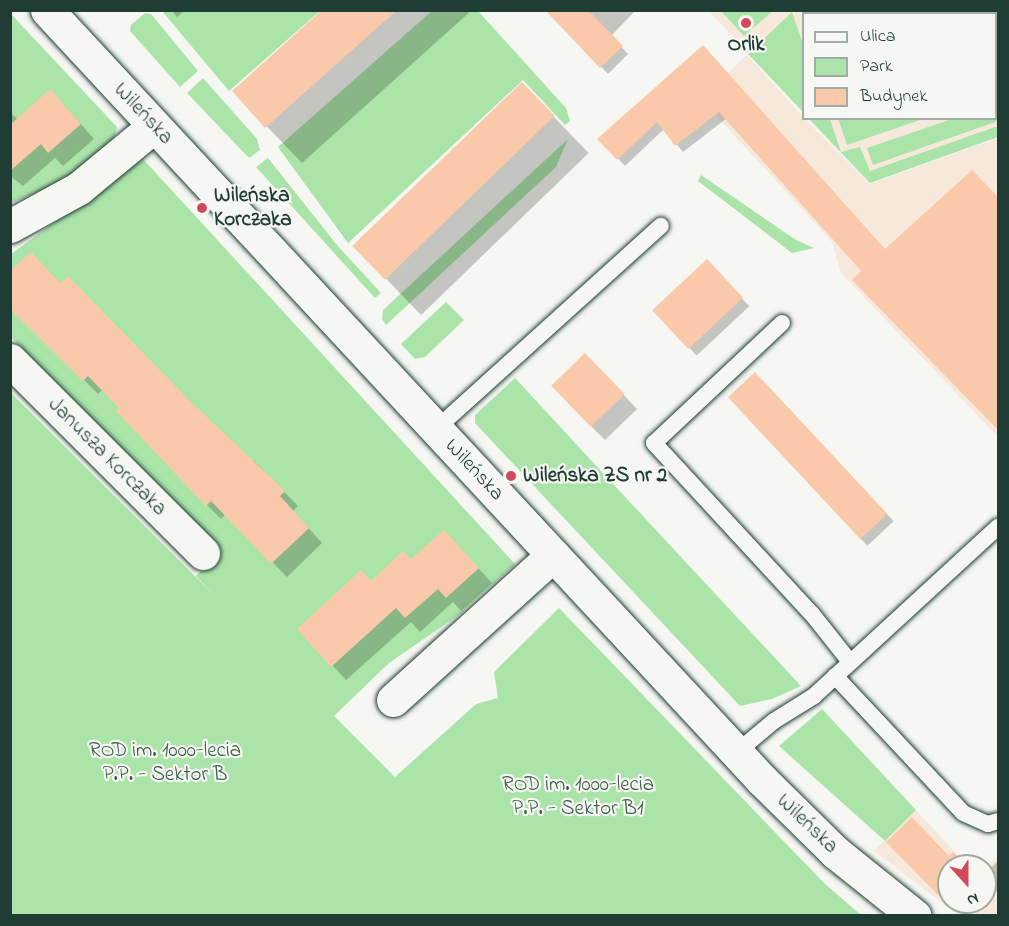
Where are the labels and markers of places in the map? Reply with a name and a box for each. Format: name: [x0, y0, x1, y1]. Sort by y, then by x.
marker: Orlik: [739, 16, 753, 30]
place label: Orlik: [728, 32, 764, 58]
place label: Wileńska Korczaka: [214, 183, 292, 233]
marker: Wileńska Korczaka: [195, 201, 209, 215]
place label: Wileńska ZS nr 2: [523, 463, 667, 489]
marker: Wileńska ZS nr 2: [504, 469, 518, 483]

